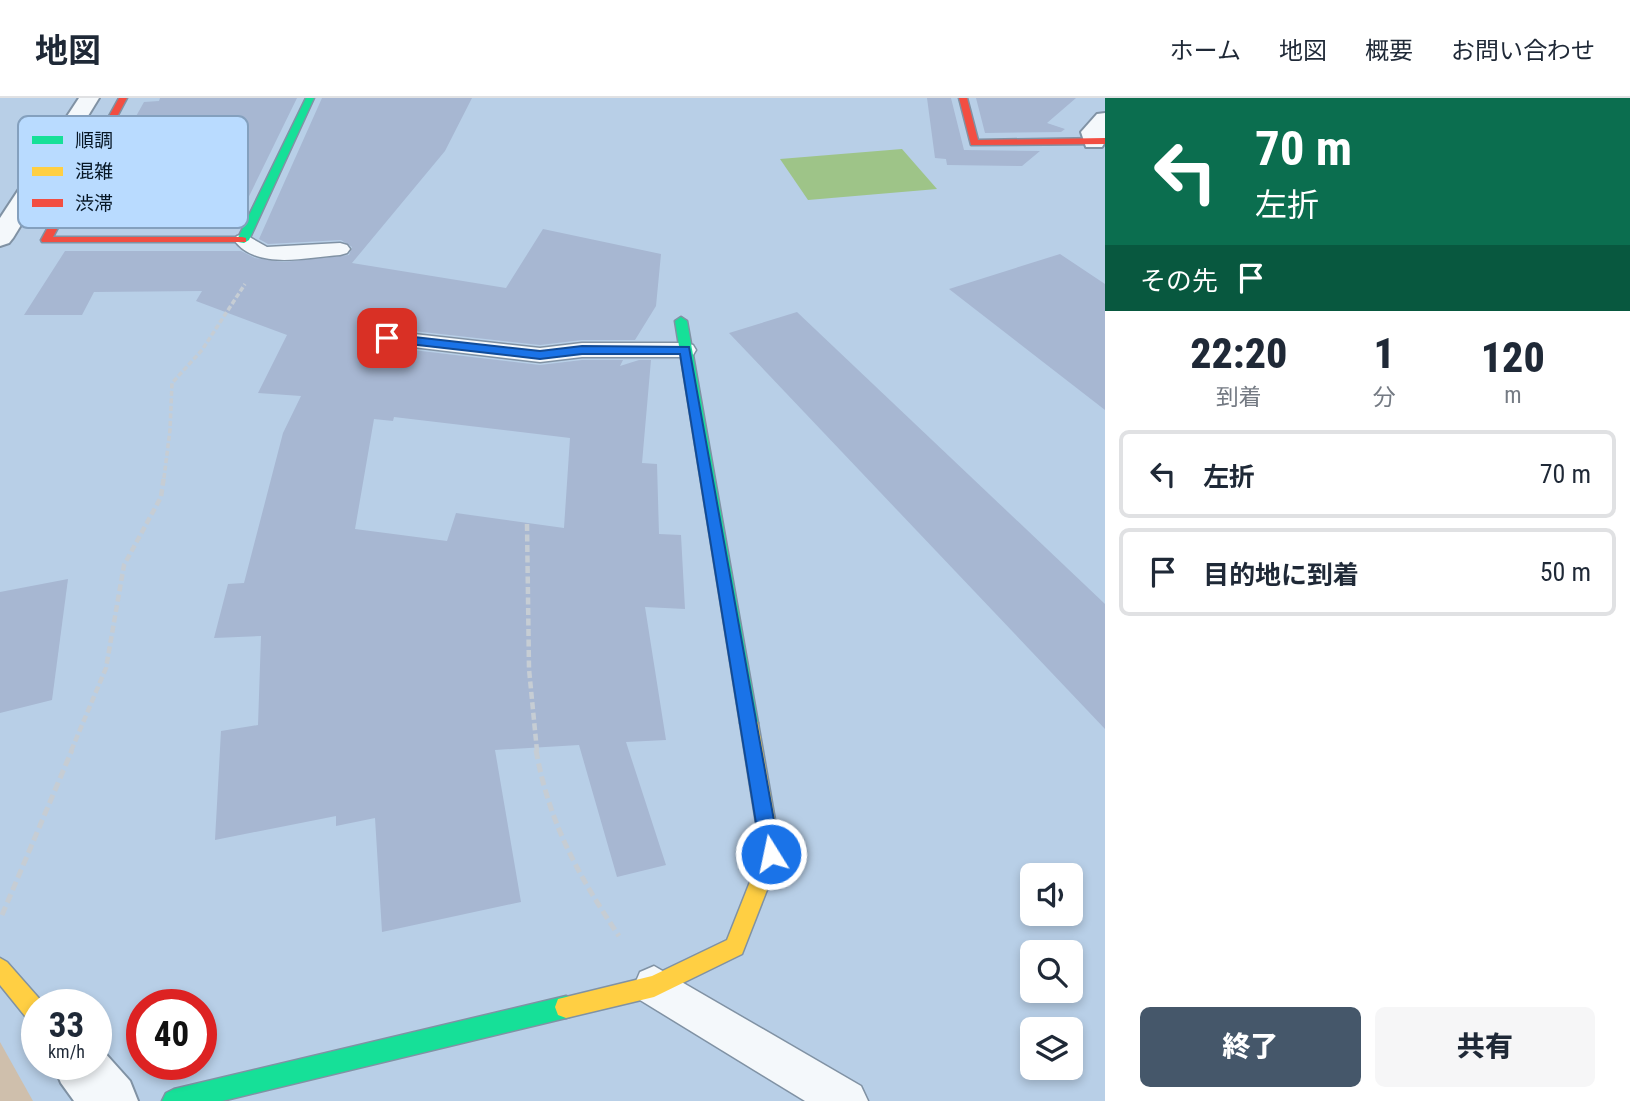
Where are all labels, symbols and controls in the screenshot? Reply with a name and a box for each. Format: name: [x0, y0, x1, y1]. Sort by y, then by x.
text: 地図: [35, 31, 101, 70]
text: ホーム: [1170, 37, 1241, 65]
text: 地図: [1279, 37, 1327, 65]
text: 概要: [1365, 37, 1413, 65]
text: お問い合わせ: [1451, 37, 1595, 65]
legend: [18, 116, 248, 228]
text: 70 m: [1255, 120, 1352, 177]
icon: left: [1140, 126, 1231, 217]
text: 順調: [75, 129, 113, 152]
text: 混雑: [75, 160, 113, 183]
text: 左折: [1255, 186, 1319, 224]
text: 渋滞: [75, 192, 113, 215]
icon: arrive: [1232, 259, 1270, 297]
text: その先: [1140, 266, 1218, 296]
pin: [357, 308, 417, 368]
icon: arrive: [368, 319, 406, 357]
text: 22:20: [1190, 329, 1287, 378]
text: 1: [1373, 329, 1395, 378]
text: 120: [1481, 333, 1545, 382]
text: m: [1504, 382, 1521, 409]
text: 到着: [1216, 384, 1262, 411]
text: 分: [1373, 384, 1396, 411]
icon: left: [1144, 455, 1182, 493]
text: 70 m: [1540, 459, 1591, 489]
text: 左折: [1203, 462, 1255, 492]
icon: arrive: [1144, 553, 1182, 591]
text: 50 m: [1540, 557, 1591, 587]
text: 目的地に到着: [1203, 560, 1359, 590]
position arrow: [734, 817, 808, 891]
map controls: [1020, 863, 1083, 1080]
button: sound: [1020, 863, 1083, 926]
button: search: [1020, 940, 1083, 1003]
speed limit sign: 40: [126, 989, 217, 1080]
text: 33: [49, 1005, 84, 1046]
button: 終了: [1140, 1007, 1361, 1087]
button: 共有: [1375, 1007, 1595, 1087]
button: layers: [1020, 1017, 1083, 1080]
text: km/h: [48, 1041, 85, 1062]

